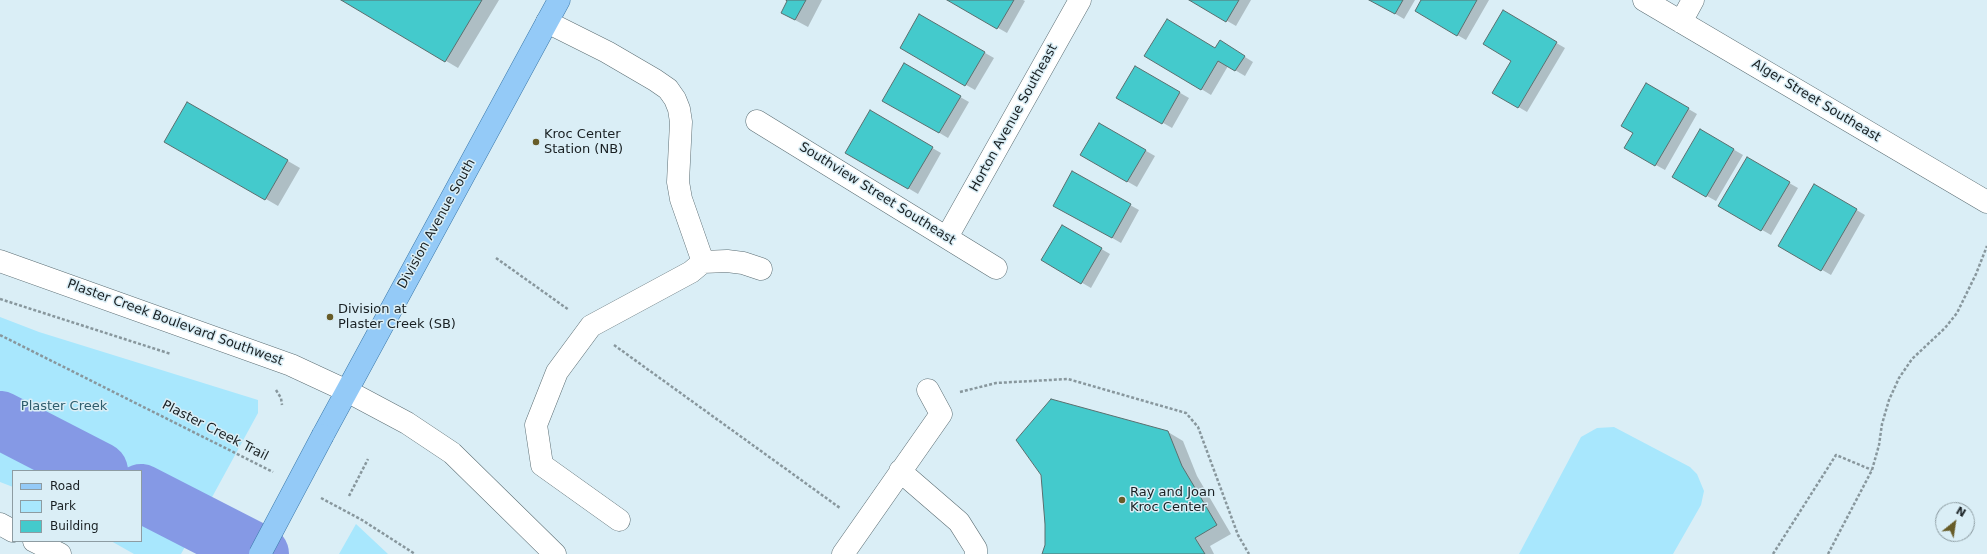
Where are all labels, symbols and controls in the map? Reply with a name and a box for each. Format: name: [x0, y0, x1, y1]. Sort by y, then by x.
street label: Horton Avenue Southeast: [967, 41, 1061, 195]
street label: Alger Street Southeast: [1749, 56, 1883, 146]
place label: Kroc Center Station (NB): [544, 127, 623, 158]
marker: Kroc Center Station (NB): [531, 137, 541, 147]
street label: Southview Street Southeast: [796, 139, 958, 249]
street label: Division Avenue South: [395, 156, 479, 292]
street label: Plaster Creek Boulevard Southwest: [65, 277, 285, 369]
place label: Division at Plaster Creek (SB): [338, 302, 456, 333]
marker: Division at Plaster Creek (SB): [325, 312, 335, 322]
street label: Plaster Creek Trail: [159, 397, 271, 465]
park label: Plaster Creek: [21, 399, 107, 415]
legend: [12, 470, 142, 542]
text: Road: [50, 479, 80, 493]
place label: Ray and Joan Kroc Center: [1130, 485, 1215, 516]
marker: Ray and Joan Kroc Center: [1117, 495, 1127, 505]
text: Park: [50, 499, 76, 513]
north arrow: [1935, 502, 1975, 542]
text: N: [1954, 504, 1968, 520]
text: Building: [50, 519, 99, 533]

